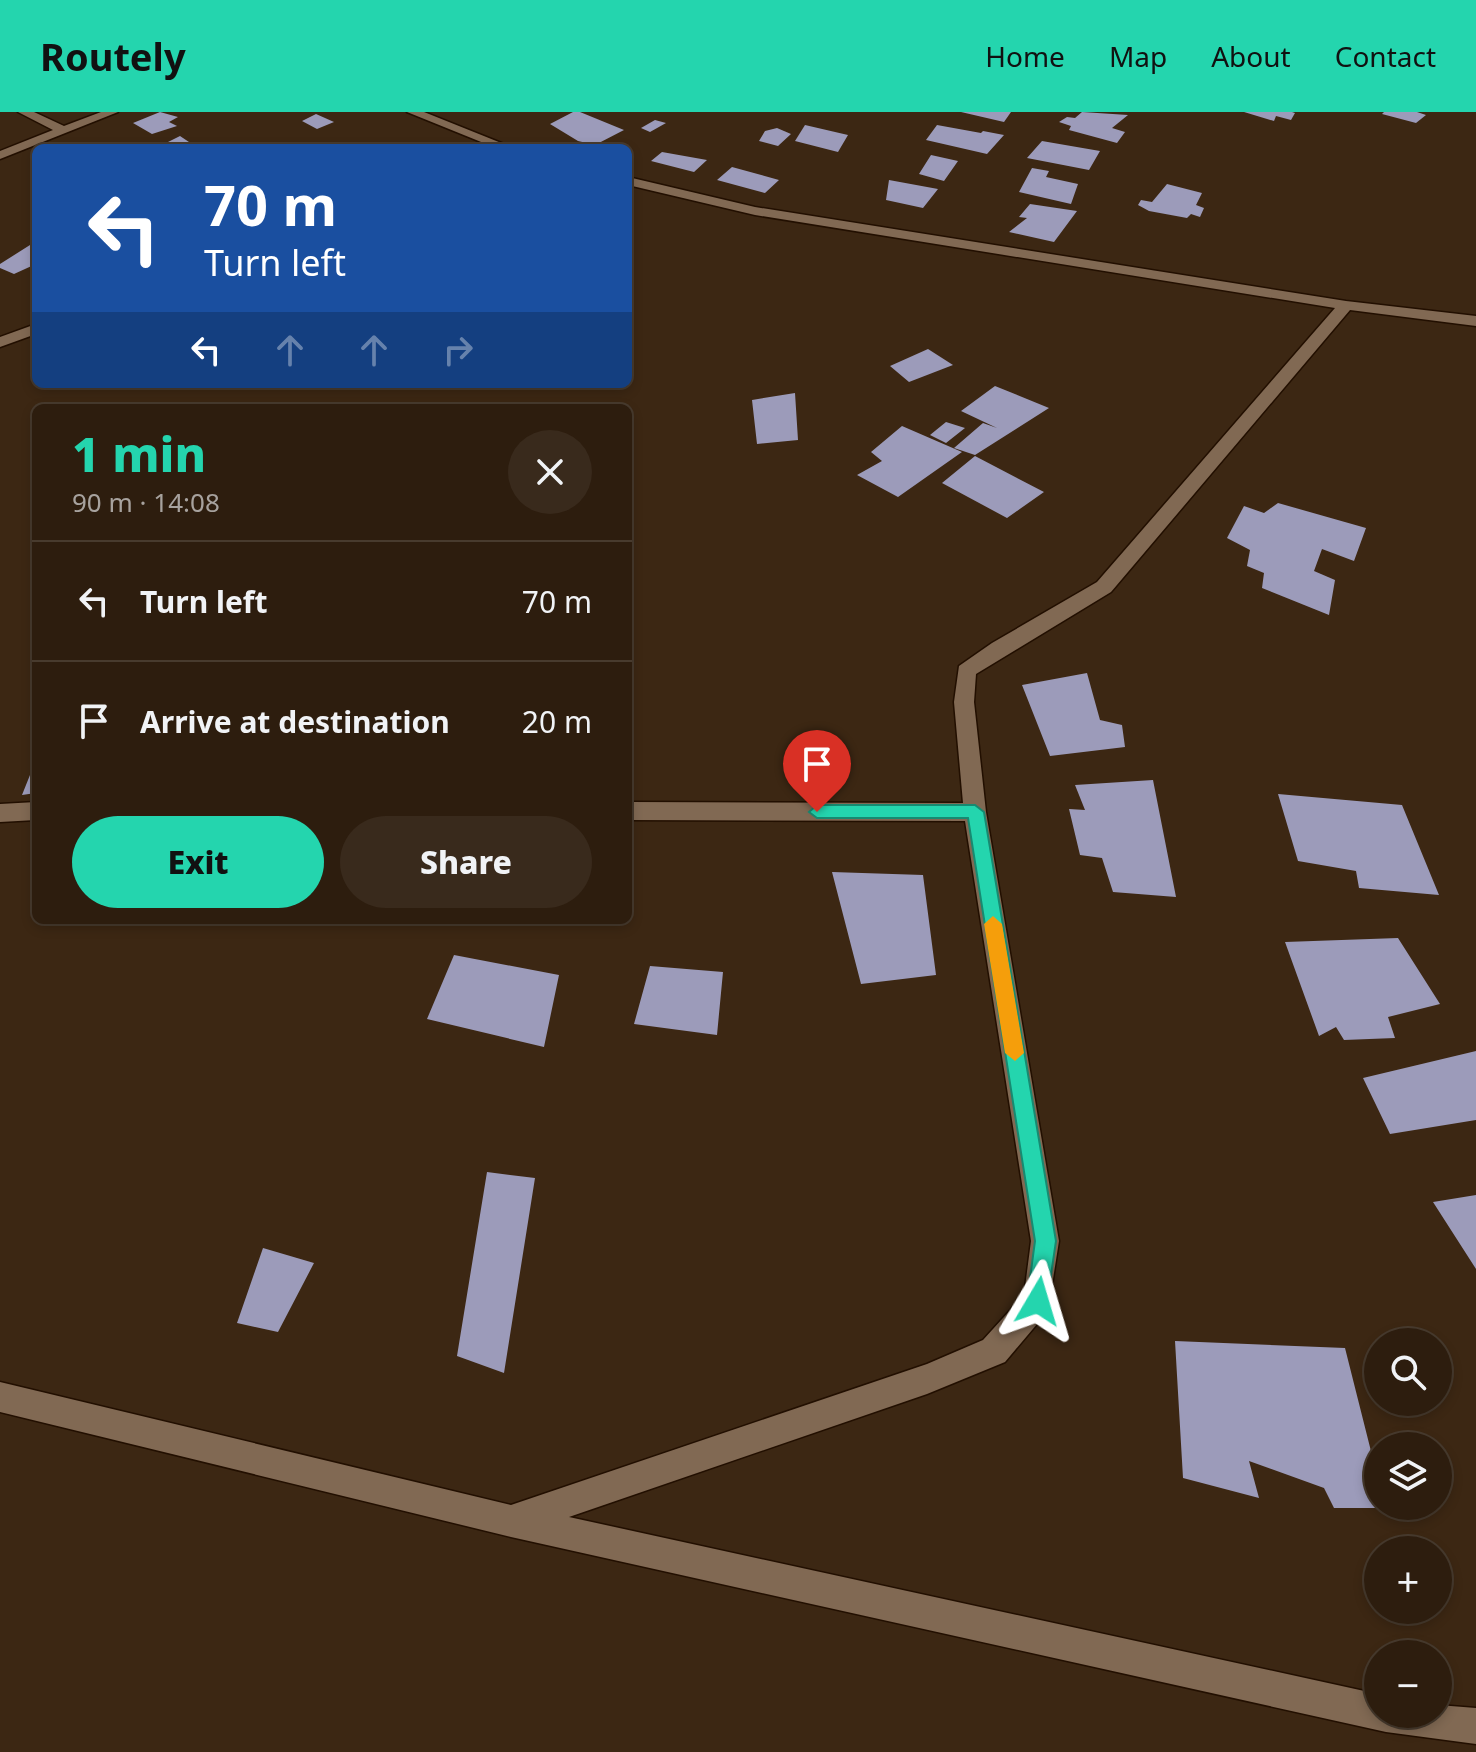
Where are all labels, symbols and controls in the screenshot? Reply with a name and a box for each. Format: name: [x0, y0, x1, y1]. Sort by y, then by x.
text: Routely: [40, 30, 186, 82]
text: Home: [985, 37, 1065, 75]
text: Map: [1109, 37, 1167, 75]
text: About: [1211, 37, 1291, 75]
text: Contact: [1335, 37, 1436, 75]
text: 70 m: [204, 166, 337, 242]
icon: left: [72, 176, 176, 280]
text: Turn left: [204, 238, 346, 287]
icon: left: [184, 328, 228, 372]
icon: ahead: [268, 328, 312, 372]
icon: ahead: [352, 328, 396, 372]
icon: right: [436, 328, 480, 372]
text: 1 min: [72, 421, 206, 486]
button: close: [508, 430, 592, 514]
text: 90 m · 14:08: [72, 484, 220, 520]
icon: left: [72, 579, 116, 623]
text: Turn left: [140, 581, 268, 622]
text: 70 m: [522, 581, 592, 622]
icon: arrive: [72, 699, 116, 743]
text: Arrive at destination: [140, 701, 450, 742]
text: 20 m: [522, 701, 592, 742]
pin: [783, 730, 851, 812]
icon: arrive: [795, 742, 839, 786]
button: Exit: [72, 816, 324, 908]
button: Share: [340, 816, 592, 908]
position arrow: [996, 1259, 1080, 1343]
map controls: [1364, 1328, 1452, 1728]
button: search: [1364, 1328, 1452, 1416]
button: layers: [1364, 1432, 1452, 1520]
button: +: [1364, 1536, 1452, 1624]
button: −: [1364, 1640, 1452, 1728]

